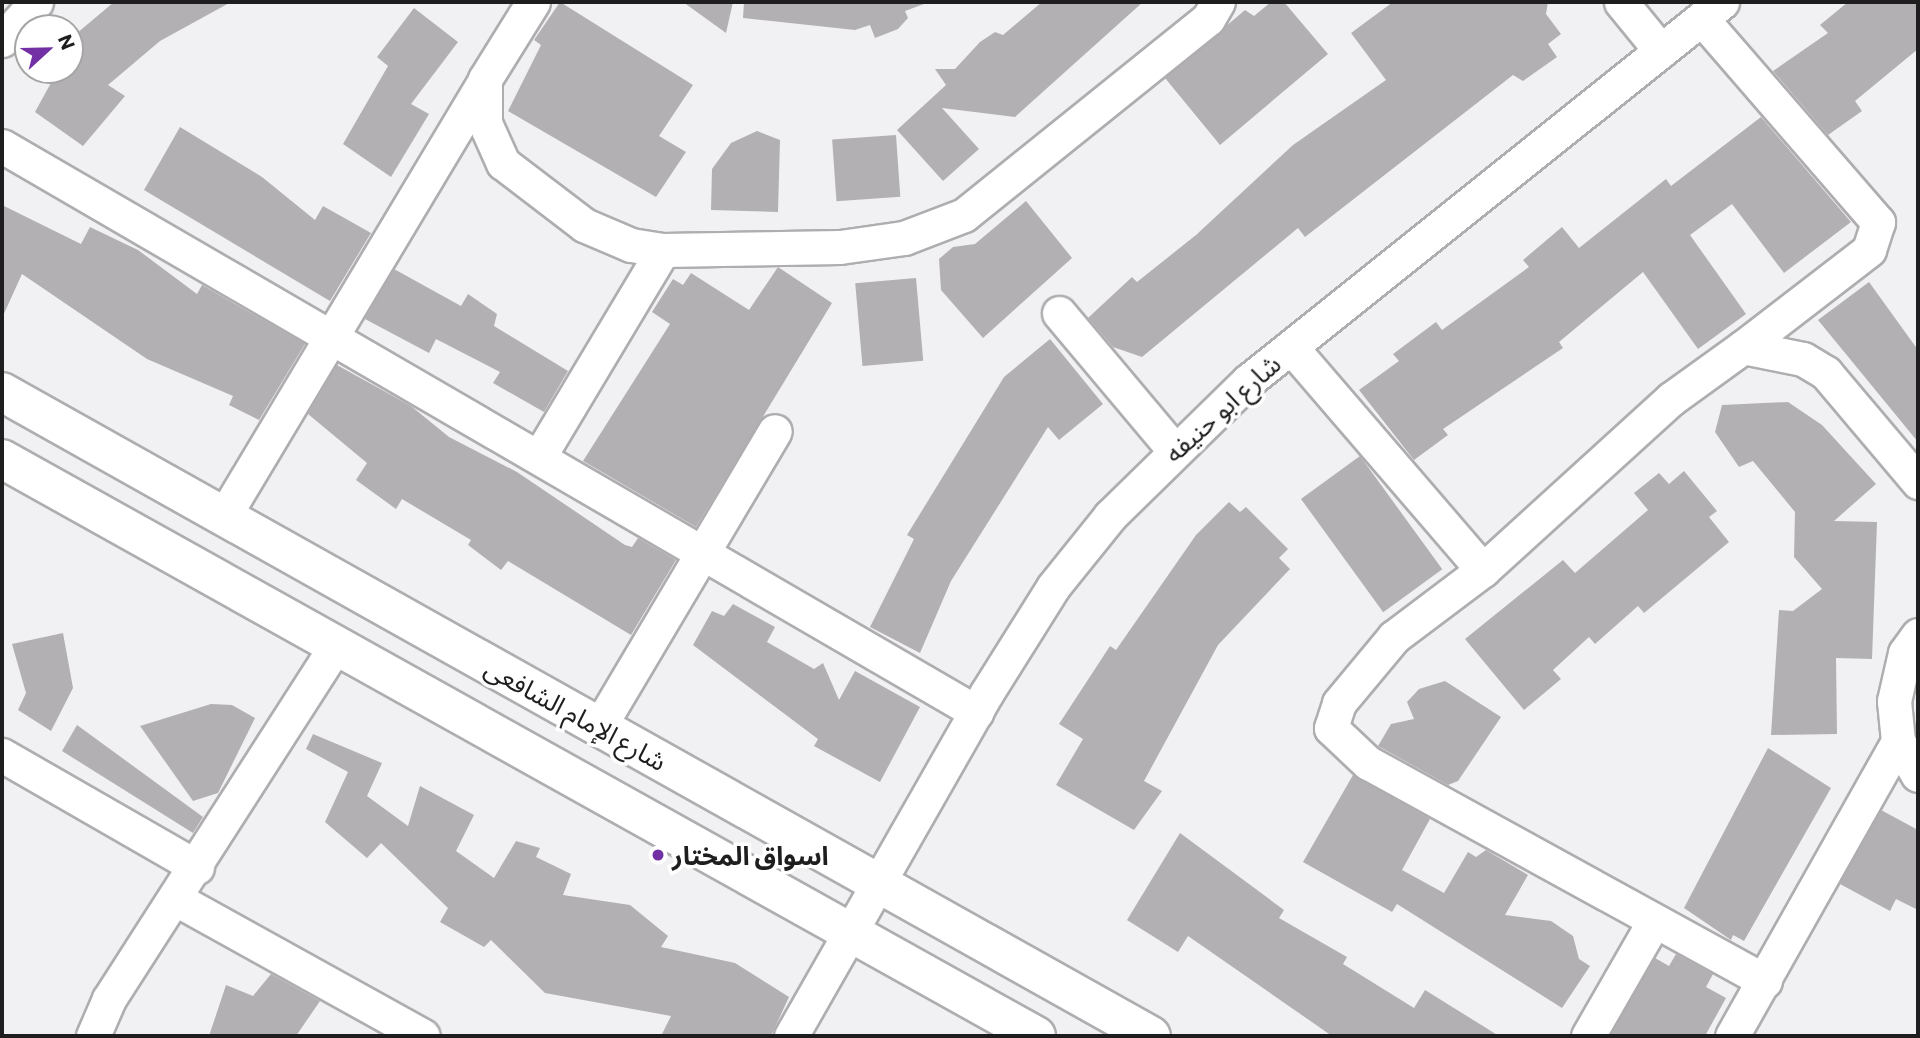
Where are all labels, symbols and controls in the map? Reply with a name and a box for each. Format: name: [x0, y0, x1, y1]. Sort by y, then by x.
north arrow: [14, 14, 84, 84]
text: N: [54, 31, 80, 53]
street label: شارع ابو حنيفه: [1157, 348, 1287, 468]
street label: شارع الإمام الشافعى: [480, 651, 672, 777]
place label: اسواق المختار: [672, 839, 829, 871]
marker: اسواق المختار: [650, 847, 666, 863]

